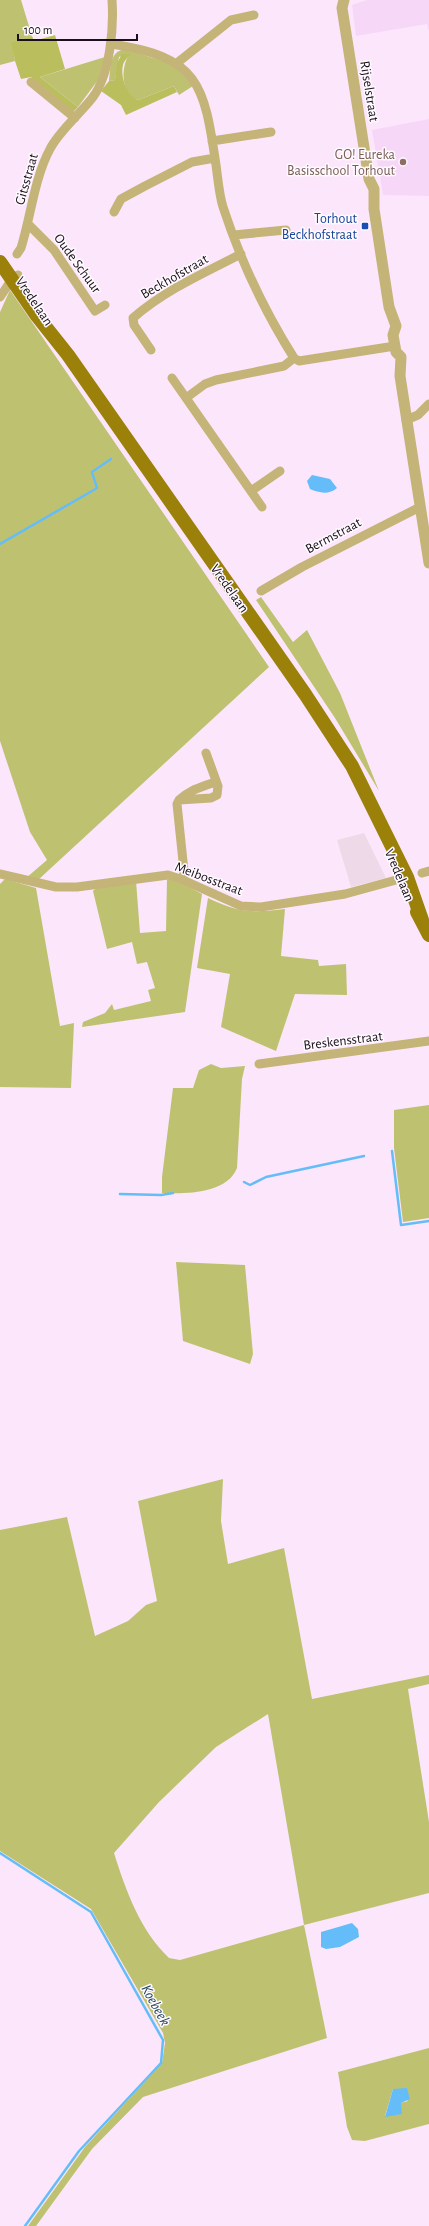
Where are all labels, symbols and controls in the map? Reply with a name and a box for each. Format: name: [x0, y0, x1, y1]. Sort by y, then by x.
scale bar: [18, 16, 137, 42]
text: 100 m: [24, 24, 52, 36]
street label: Rijselstraat: [357, 60, 381, 123]
place label: GO! Eureka Basisschool Torhout: [287, 148, 396, 178]
street label: Gitsstraat: [13, 151, 41, 207]
marker: GO! Eureka Basisschool Torhout: [398, 157, 408, 167]
place label: Torhout Beckhofstraat: [282, 212, 358, 242]
marker: Torhout Beckhofstraat: [360, 221, 370, 231]
street label: Oude Schuur: [51, 231, 104, 296]
street label: Beckhofstraat: [138, 252, 211, 302]
street label: Vredelaan: [13, 275, 55, 328]
street label: Bermstraat: [303, 515, 364, 556]
street label: Vredelaan: [208, 562, 251, 615]
street label: Vredelaan: [382, 847, 416, 904]
street label: Meibosstraat: [173, 860, 245, 898]
street label: Breskensstraat: [303, 1029, 384, 1053]
water label: Koebeek: [138, 1982, 173, 2028]

